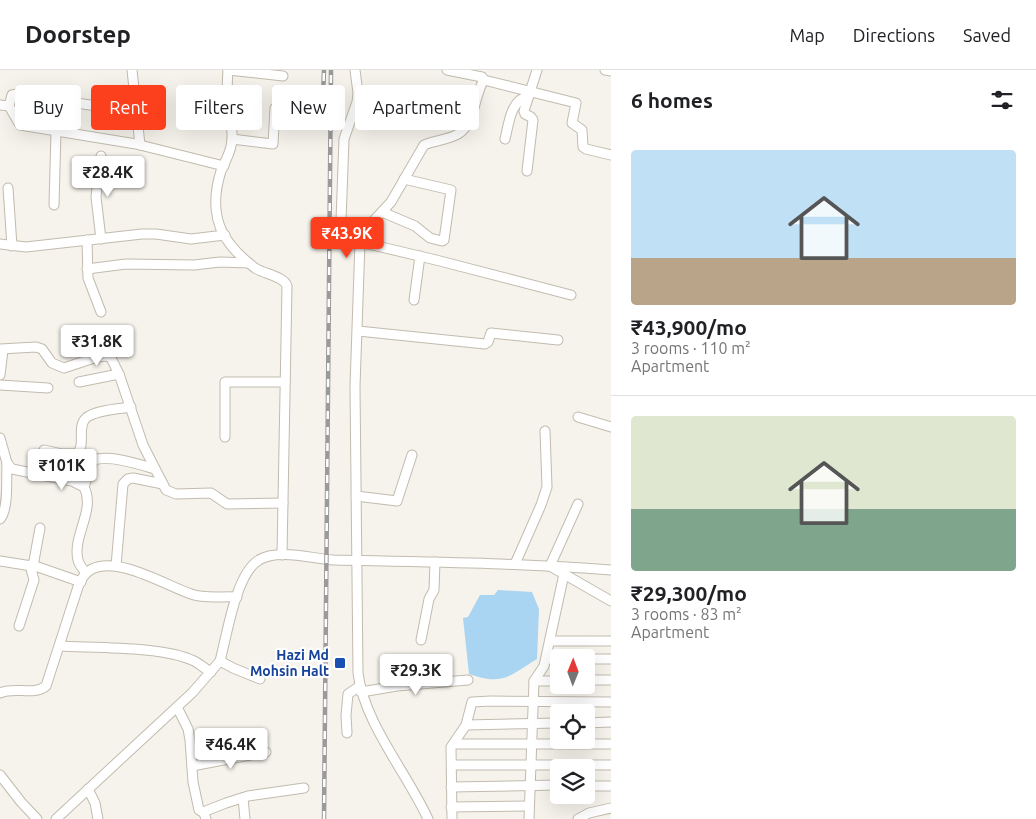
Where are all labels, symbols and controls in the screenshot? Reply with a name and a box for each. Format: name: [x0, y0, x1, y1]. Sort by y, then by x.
text: Doorstep: [25, 21, 131, 48]
text: Map: [789, 25, 825, 45]
text: Directions: [853, 25, 935, 45]
text: Saved: [963, 25, 1011, 45]
chip: Buy: [15, 85, 81, 130]
chip: Rent: [91, 85, 166, 130]
chip: Filters: [176, 85, 262, 130]
chip: New: [272, 85, 345, 130]
chip: Apartment: [355, 85, 479, 130]
icon: filters: [988, 86, 1016, 114]
text: 6 homes: [631, 88, 713, 112]
pin: ₹28.4K: [67, 156, 149, 198]
text: ₹28.4K: [83, 163, 133, 181]
icon: home: [779, 183, 869, 273]
pin: ₹43.9K: [306, 216, 388, 259]
text: ₹43.9K: [322, 224, 372, 242]
text: ₹43,900/mo: [631, 315, 747, 339]
pin: ₹31.8K: [56, 324, 138, 367]
text: ₹31.8K: [72, 332, 122, 350]
text: 3 rooms · 110 m²: [631, 339, 751, 357]
text: Apartment: [631, 357, 709, 375]
pin: ₹101K: [27, 448, 97, 491]
icon: home: [779, 448, 869, 538]
text: ₹101K: [39, 456, 85, 474]
text: ₹29,300/mo: [631, 581, 747, 605]
text: 3 rooms · 83 m²: [631, 605, 742, 623]
text: Apartment: [631, 623, 709, 641]
place label: Hazi Md Mohsin Halt: [250, 647, 329, 679]
north arrow: [550, 649, 595, 694]
map controls: [550, 649, 595, 804]
pin: ₹29.3K: [375, 654, 457, 696]
marker: Hazi Md Mohsin Halt: [333, 656, 347, 670]
text: ₹29.3K: [391, 661, 441, 679]
button: locate: [550, 704, 595, 749]
pin: ₹46.4K: [190, 728, 272, 770]
text: ₹46.4K: [206, 735, 256, 753]
button: layers: [550, 759, 595, 804]

